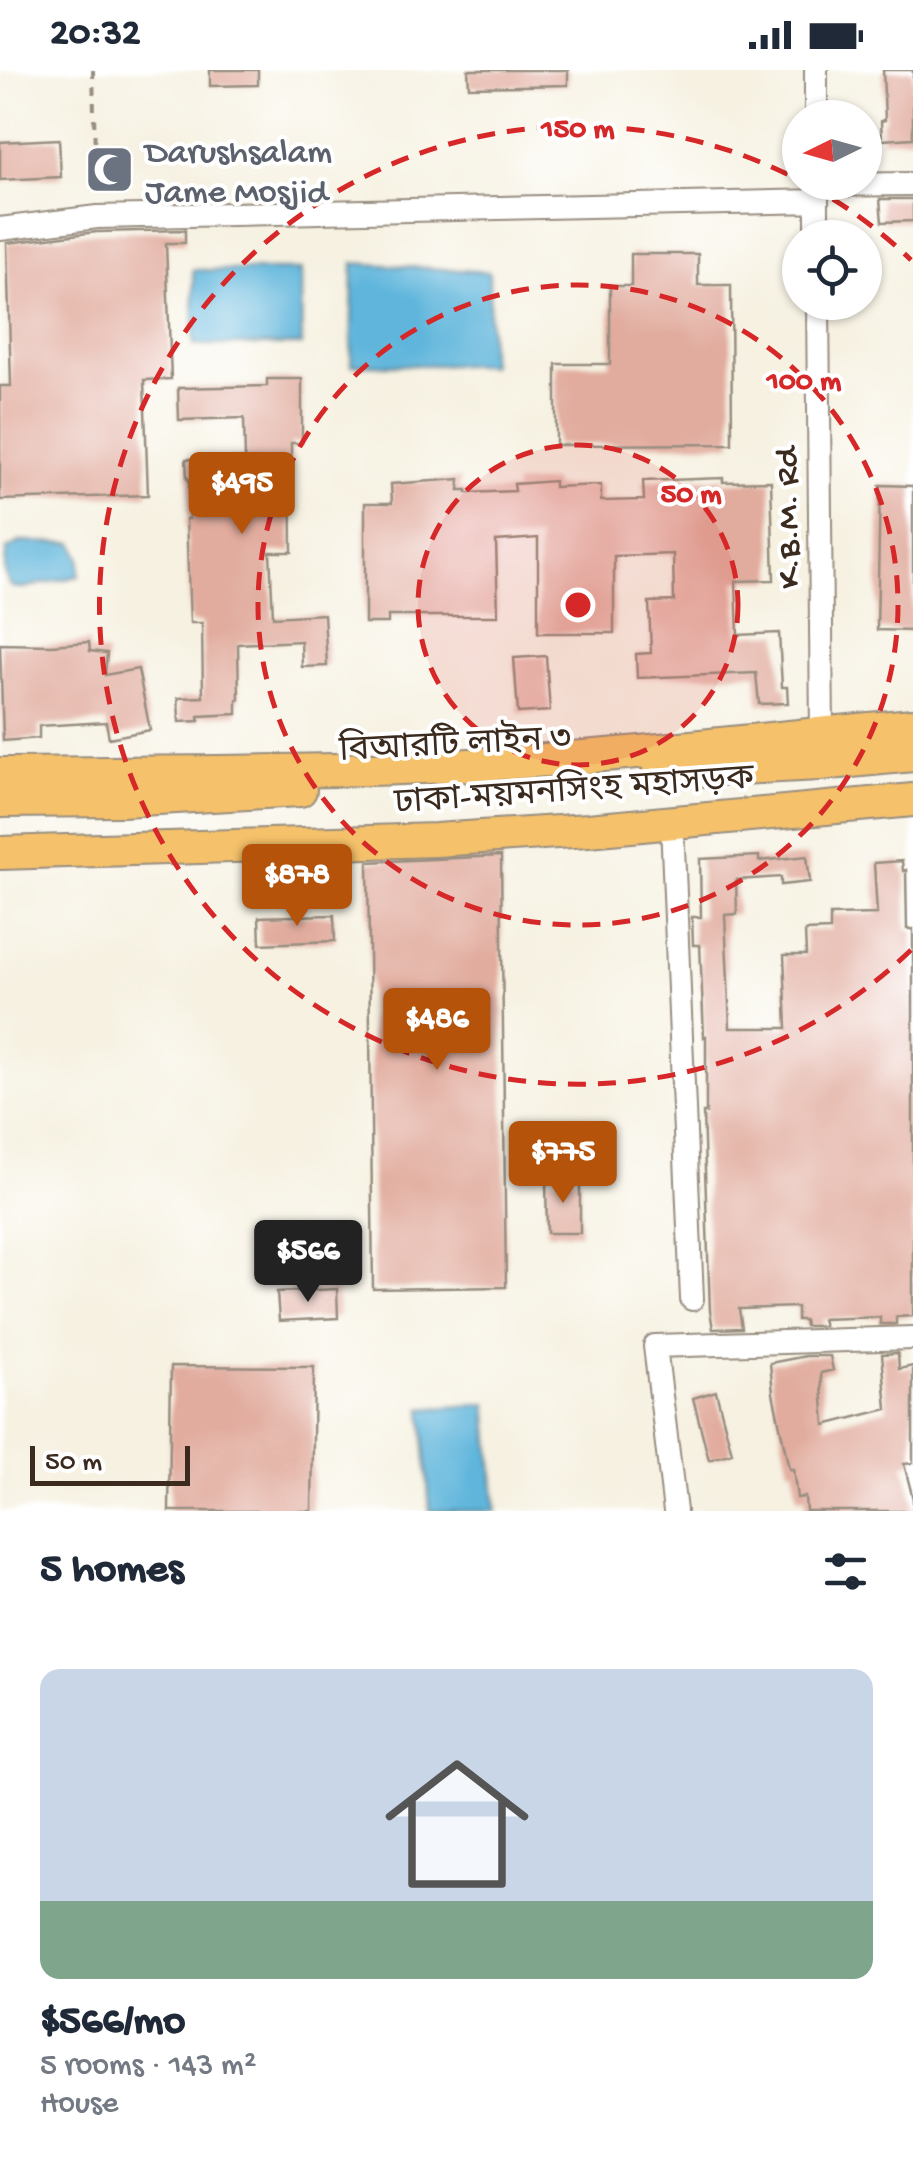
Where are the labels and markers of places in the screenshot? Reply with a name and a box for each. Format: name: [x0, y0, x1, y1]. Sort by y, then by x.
place label: Darushsalam Jame Mosjid: [143, 134, 332, 215]
mosque icon: Darushsalam Jame Mosjid: [84, 143, 136, 195]
pin: $495: [183, 452, 301, 537]
centre of rings: [560, 587, 596, 623]
pin: $878: [238, 844, 356, 929]
pin: $486: [378, 988, 496, 1073]
pin: $775: [504, 1121, 622, 1206]
pin: $566: [249, 1220, 367, 1305]

